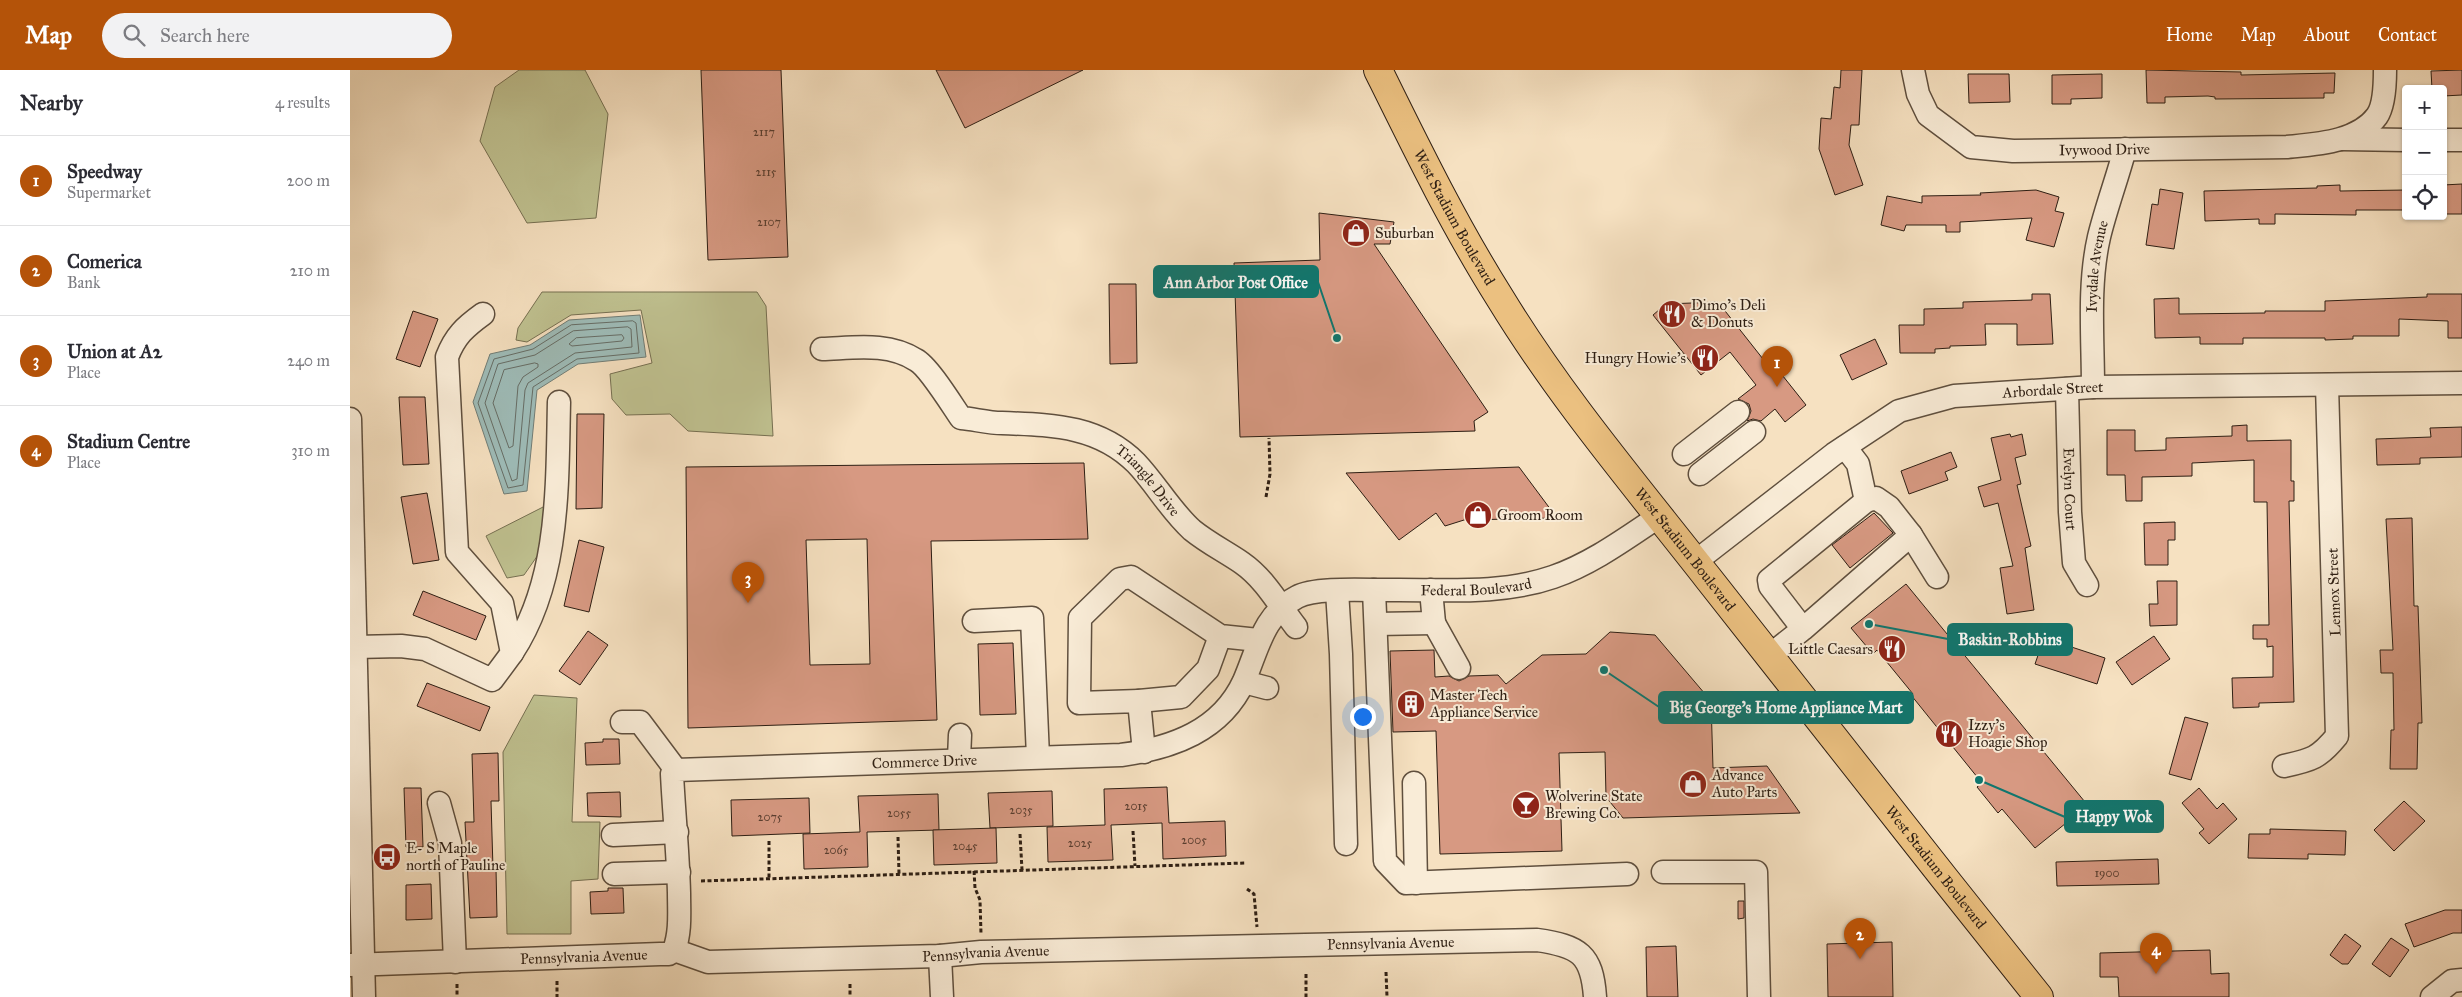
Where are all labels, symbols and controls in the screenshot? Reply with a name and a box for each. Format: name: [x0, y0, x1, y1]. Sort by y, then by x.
search box: [102, 13, 452, 58]
text: Map: [25, 20, 72, 50]
icon: search: [120, 21, 148, 49]
text: Search here: [160, 24, 250, 47]
text: Home: [2166, 24, 2213, 46]
text: Map: [2241, 24, 2276, 46]
text: About: [2304, 24, 2350, 46]
text: Contact: [2378, 24, 2437, 46]
map controls: [2402, 85, 2447, 220]
button: +: [2402, 85, 2447, 130]
text: Nearby: [20, 90, 83, 116]
text: 4 results: [275, 93, 330, 112]
house number: 2117: [753, 125, 775, 139]
button: −: [2402, 130, 2447, 175]
street label: Ivywood Drive: [2059, 140, 2150, 159]
street label: West Stadium Boulevard: [1410, 146, 1499, 289]
text: Speedway: [67, 160, 142, 183]
house number: 2115: [756, 165, 777, 179]
text: 1: [33, 171, 39, 190]
text: 200 m: [287, 171, 330, 190]
button: locate: [2402, 175, 2447, 220]
text: Supermarket: [67, 183, 151, 202]
house number: 2107: [757, 215, 781, 229]
shop icon: Suburban: [1341, 218, 1371, 248]
street label: Ivydale Avenue: [2083, 218, 2112, 312]
place label: Suburban: [1375, 224, 1434, 242]
text: Comerica: [67, 250, 142, 273]
text: 2: [32, 261, 40, 280]
text: 210 m: [290, 261, 330, 280]
callout: Ann Arbor Post Office: [1154, 266, 1318, 297]
text: Bank: [67, 273, 100, 292]
text: Ann Arbor Post Office: [1163, 273, 1308, 292]
place label: Dimo's Deli & Donuts: [1691, 296, 1766, 331]
restaurant icon: Dimo's Deli & Donuts: [1657, 299, 1687, 329]
text: Union at A2: [67, 340, 162, 363]
restaurant icon: Hungry Howie's: [1690, 343, 1720, 373]
pin: 1: [1761, 346, 1793, 387]
place label: Hungry Howie's: [1585, 349, 1686, 367]
text: 3: [33, 351, 39, 370]
text: 240 m: [287, 351, 330, 370]
text: Place: [67, 363, 101, 382]
street label: Arbordale Street: [2001, 378, 2104, 402]
text: Stadium Centre: [67, 430, 190, 453]
text: 4: [32, 441, 40, 460]
text: 310 m: [291, 441, 330, 460]
street label: Triangle Drive: [1112, 441, 1184, 520]
street label: Evelyn Court: [2059, 447, 2080, 532]
text: Place: [67, 453, 101, 472]
street label: West Stadium Boulevard: [1631, 484, 1740, 615]
shop icon: Groom Room: [1463, 500, 1493, 530]
place label: Groom Room: [1497, 506, 1583, 524]
street label: Lennox Street: [2323, 547, 2345, 636]
pin: 3: [732, 562, 764, 603]
street label: Federal Boulevard: [1420, 574, 1534, 599]
callout: Baskin-Robbins: [1948, 624, 2072, 655]
text: Baskin-Robbins: [1958, 630, 2062, 649]
restaurant icon: Little Caesars: [1877, 634, 1907, 664]
place label: Little Caesars: [1788, 640, 1873, 658]
place label: Master Tech Appliance Service: [1429, 686, 1538, 721]
building icon: Master Tech Appliance Service: [1396, 689, 1426, 719]
callout: Big George's Home Appliance Mart: [1659, 692, 1913, 723]
text: Big George's Home Appliance Mart: [1669, 698, 1903, 718]
your location: [1350, 704, 1376, 730]
place label: Izzy's Hoagie Shop: [1968, 716, 2047, 751]
restaurant icon: Izzy's Hoagie Shop: [1934, 719, 1964, 749]
street label: Commerce Drive: [871, 751, 977, 772]
place label: Advance Auto Parts: [1711, 766, 1777, 801]
shop icon: Advance Auto Parts: [1678, 769, 1708, 799]
place label: Wolverine State Brewing Co.: [1545, 787, 1643, 822]
bar icon: Wolverine State Brewing Co.: [1511, 790, 1541, 820]
house number: 2015: [1124, 799, 1148, 813]
callout: Happy Wok: [2065, 801, 2163, 832]
street label: West Stadium Boulevard: [1882, 802, 1990, 933]
house number: 2035: [1009, 803, 1033, 817]
house number: 2055: [887, 806, 911, 820]
text: Happy Wok: [2075, 807, 2153, 827]
house number: 2075: [758, 810, 783, 824]
house number: 2005: [1181, 833, 1207, 847]
house number: 2025: [1068, 836, 1093, 850]
place label: E- S Maple north of Pauline: [406, 839, 505, 874]
house number: 2045: [952, 839, 978, 853]
bus stop icon: E- S Maple north of Pauline: [372, 842, 402, 872]
house number: 2065: [824, 843, 849, 857]
house number: 1900: [2094, 866, 2120, 880]
pin: 2: [1844, 918, 1876, 959]
street label: Pennsylvania Avenue: [1327, 933, 1455, 954]
pin: 4: [2140, 933, 2172, 974]
street label: Pennsylvania Avenue: [922, 942, 1050, 965]
street label: Pennsylvania Avenue: [520, 945, 648, 968]

